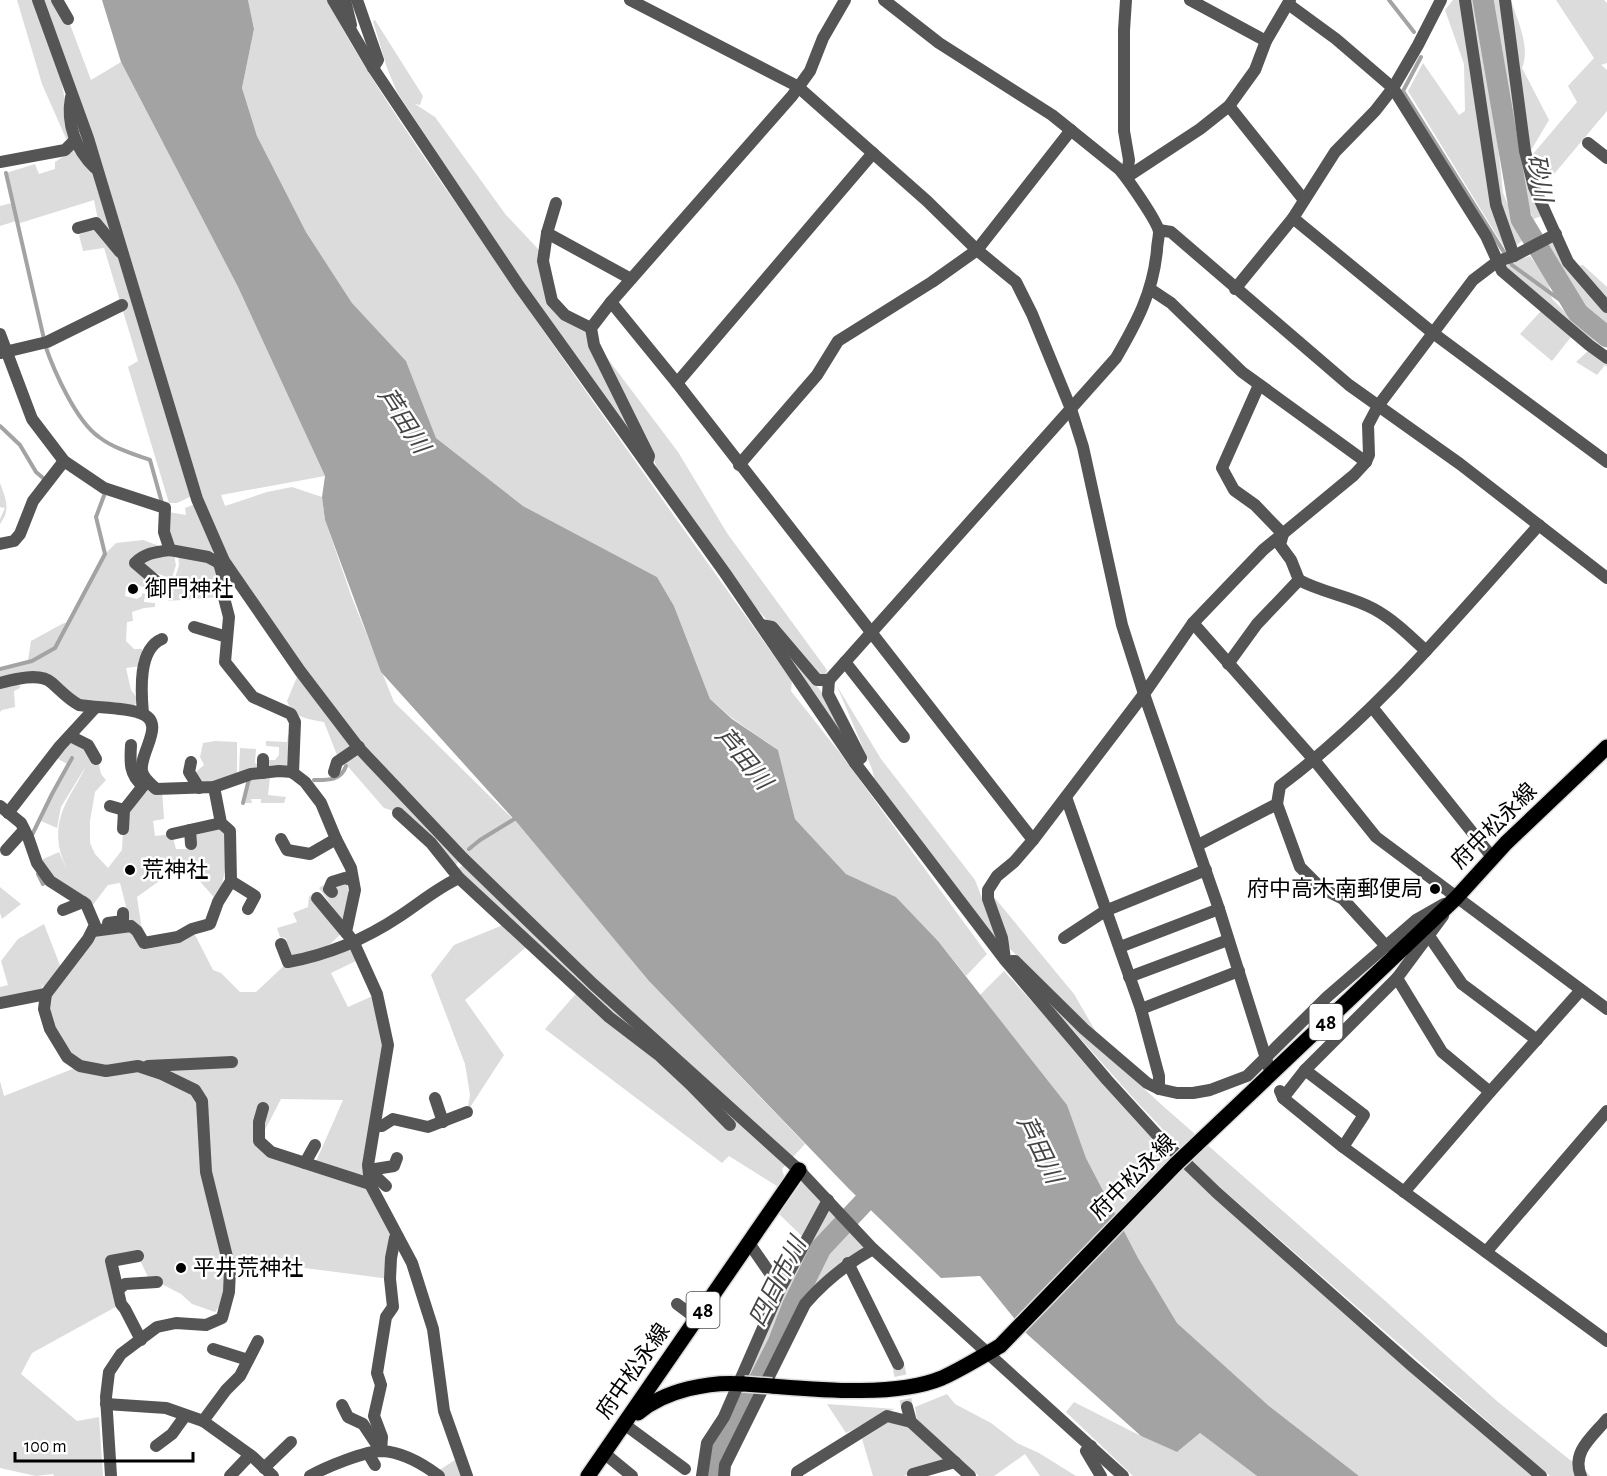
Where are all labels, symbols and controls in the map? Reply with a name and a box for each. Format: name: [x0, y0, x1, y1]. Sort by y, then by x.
water label: 砂川: [1523, 152, 1556, 207]
water label: 芦田川: [373, 383, 436, 460]
place label: 御門神社: [145, 577, 233, 600]
marker: 御門神社: [126, 582, 140, 596]
water label: 芦田川: [711, 722, 779, 797]
street label: 府中松永線: [1447, 779, 1541, 873]
place label: 荒神社: [142, 858, 208, 881]
marker: 荒神社: [123, 863, 137, 877]
place label: 府中高木南郵便局: [1247, 877, 1423, 900]
marker: 府中高木南郵便局: [1428, 882, 1442, 896]
road number: 48: [1310, 1004, 1342, 1040]
water label: 芦田川: [1012, 1112, 1069, 1190]
street label: 府中松永線: [1086, 1130, 1180, 1224]
water label: 四日市川: [744, 1230, 812, 1330]
place label: 平井荒神社: [193, 1256, 303, 1279]
marker: 平井荒神社: [174, 1261, 188, 1275]
road number: 48: [686, 1292, 720, 1328]
street label: 府中松永線: [592, 1319, 674, 1422]
scale bar: [15, 1425, 194, 1463]
text: 100 m: [24, 1438, 67, 1456]

